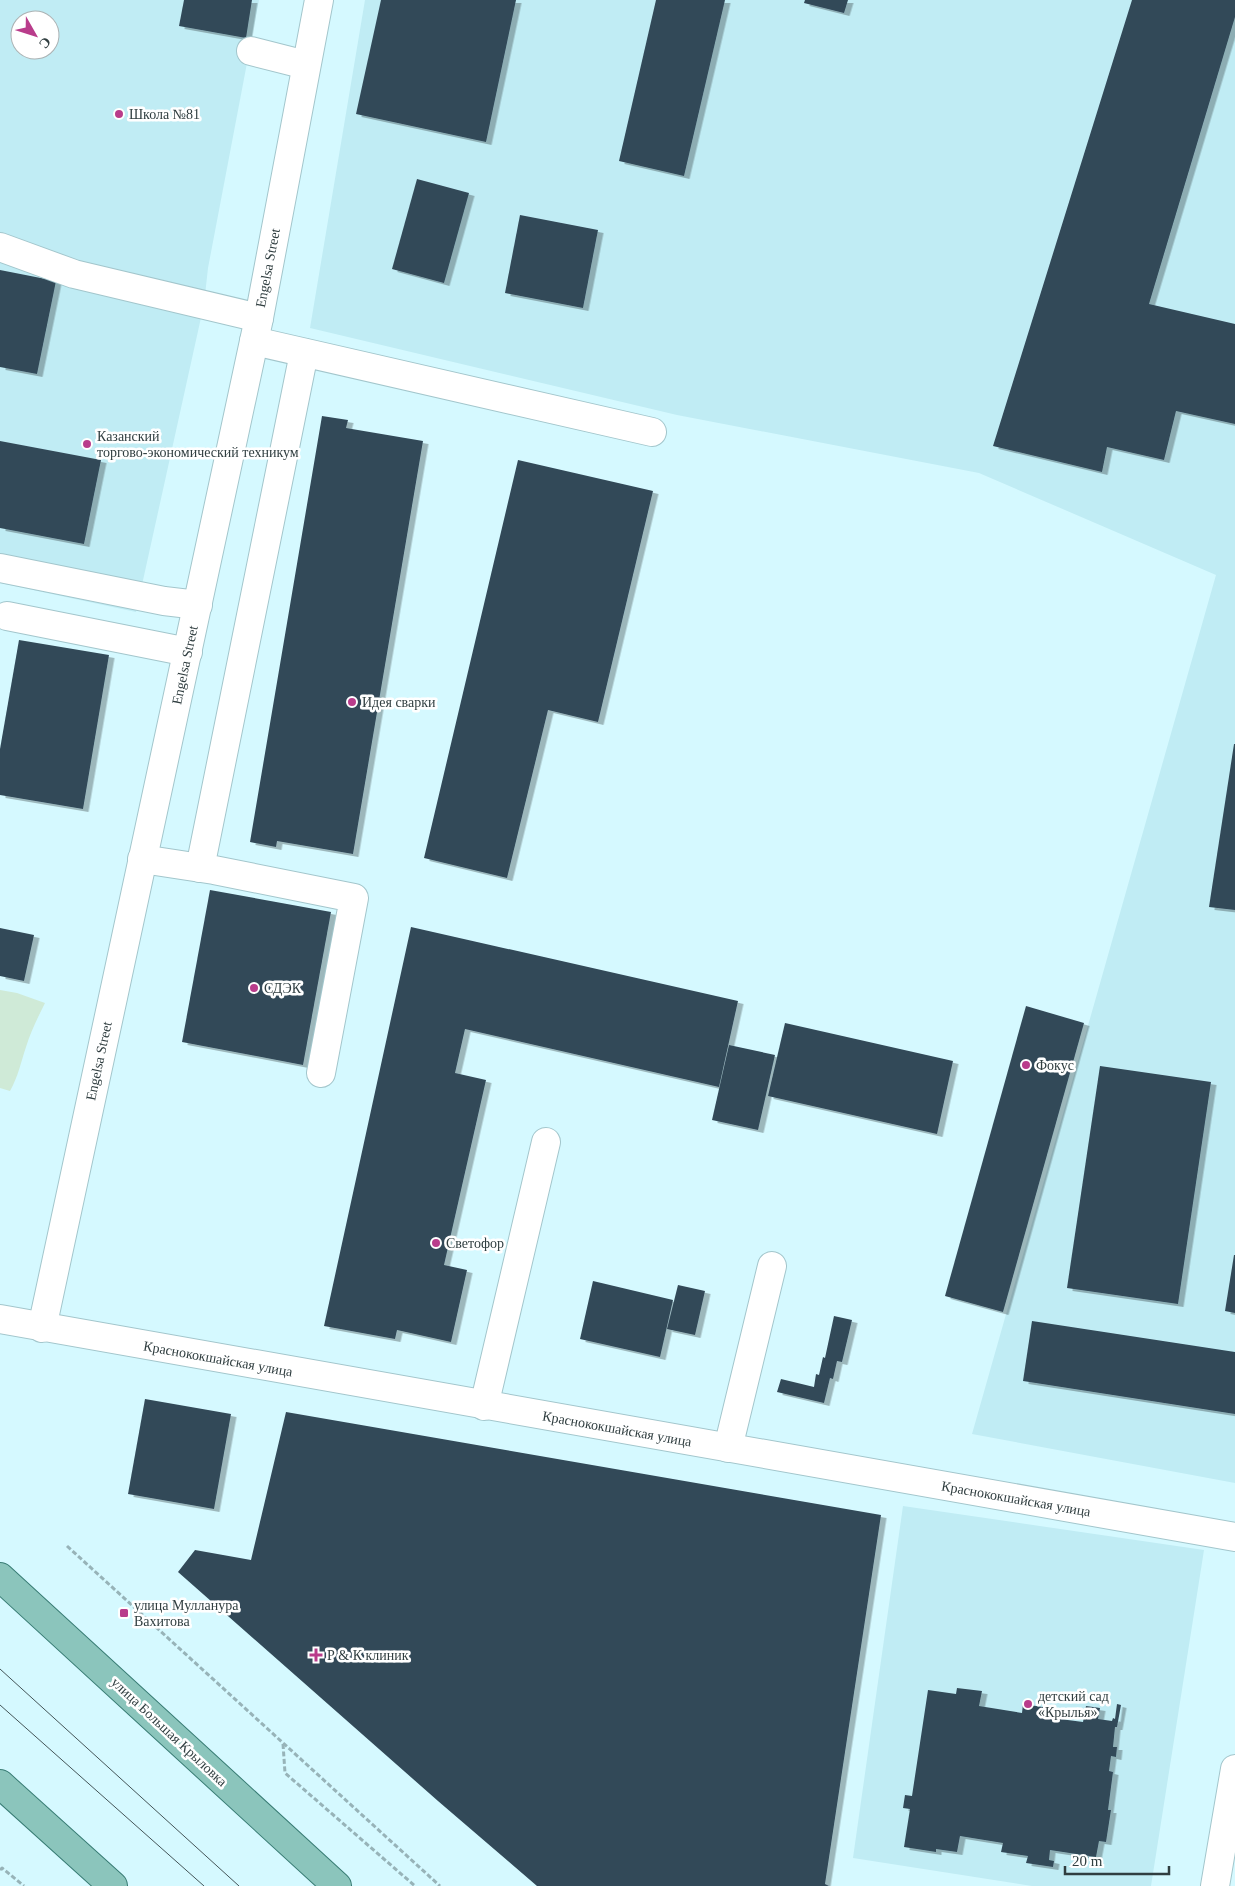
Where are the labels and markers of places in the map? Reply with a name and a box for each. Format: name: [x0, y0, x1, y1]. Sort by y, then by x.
place label: Школа №81: [129, 107, 200, 122]
marker: Школа №81: [113, 108, 125, 120]
place label: Казанский торгово-экономический техникум: [97, 429, 299, 460]
marker: Казанский торгово-экономический техникум: [81, 438, 93, 450]
place label: Идея сварки: [362, 695, 436, 710]
marker: Идея сварки: [346, 696, 358, 708]
place label: СДЭК: [264, 981, 302, 996]
marker: СДЭК: [248, 982, 260, 994]
place label: Фокус: [1036, 1058, 1074, 1073]
marker: Фокус: [1020, 1059, 1032, 1071]
place label: Светофор: [446, 1236, 504, 1251]
marker: Светофор: [430, 1237, 442, 1249]
place label: улица Мулланура Вахитова: [134, 1598, 239, 1629]
marker: улица Мулланура Вахитова: [118, 1607, 130, 1619]
marker: Р & К клиник: [309, 1648, 323, 1662]
place label: Р & К клиник: [327, 1648, 409, 1663]
place label: детский сад «Крылья»: [1038, 1689, 1109, 1720]
marker: детский сад «Крылья»: [1022, 1698, 1034, 1710]

